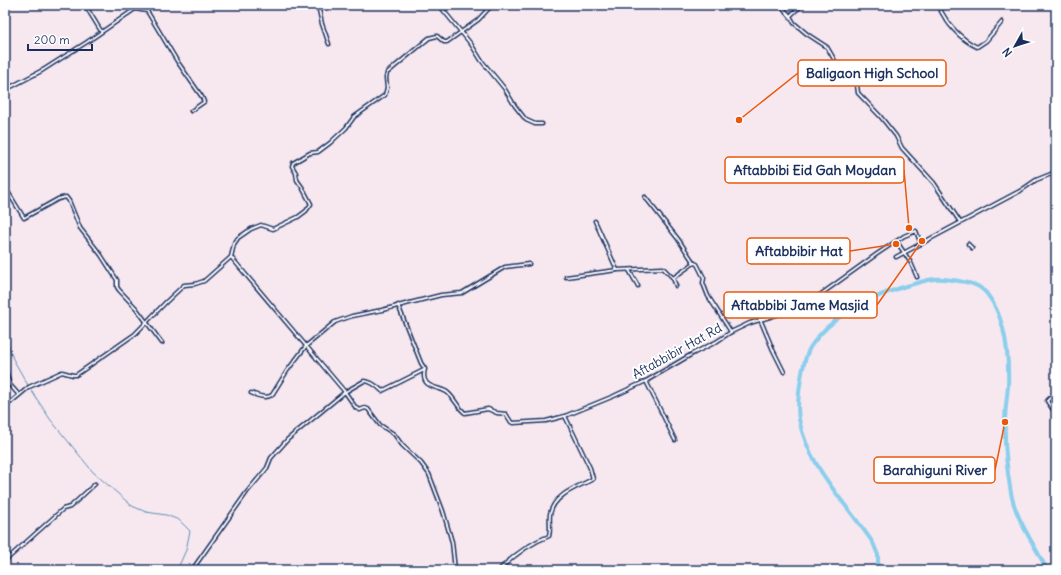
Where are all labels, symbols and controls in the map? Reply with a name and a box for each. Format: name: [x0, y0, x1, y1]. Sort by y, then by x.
scale bar: [28, 26, 92, 52]
north arrow: [995, 26, 1035, 66]
text: 200 m: [34, 32, 70, 47]
text: N: [999, 45, 1015, 60]
callout: Baligaon High School: [798, 60, 946, 86]
text: Baligaon High School: [806, 64, 938, 82]
callout: Aftabbibi Eid Gah Moydan: [725, 157, 904, 183]
text: Aftabbibi Eid Gah Moydan: [734, 161, 896, 179]
callout: Aftabbibir Hat: [747, 238, 850, 264]
text: Aftabbibir Hat: [755, 242, 843, 260]
callout: Aftabbibi Jame Masjid: [724, 292, 877, 318]
text: Aftabbibi Jame Masjid: [731, 296, 869, 314]
street label: Aftabbibir Hat Rd: [629, 319, 725, 383]
callout: Barahiguni River: [874, 457, 995, 483]
text: Barahiguni River: [883, 461, 988, 479]

